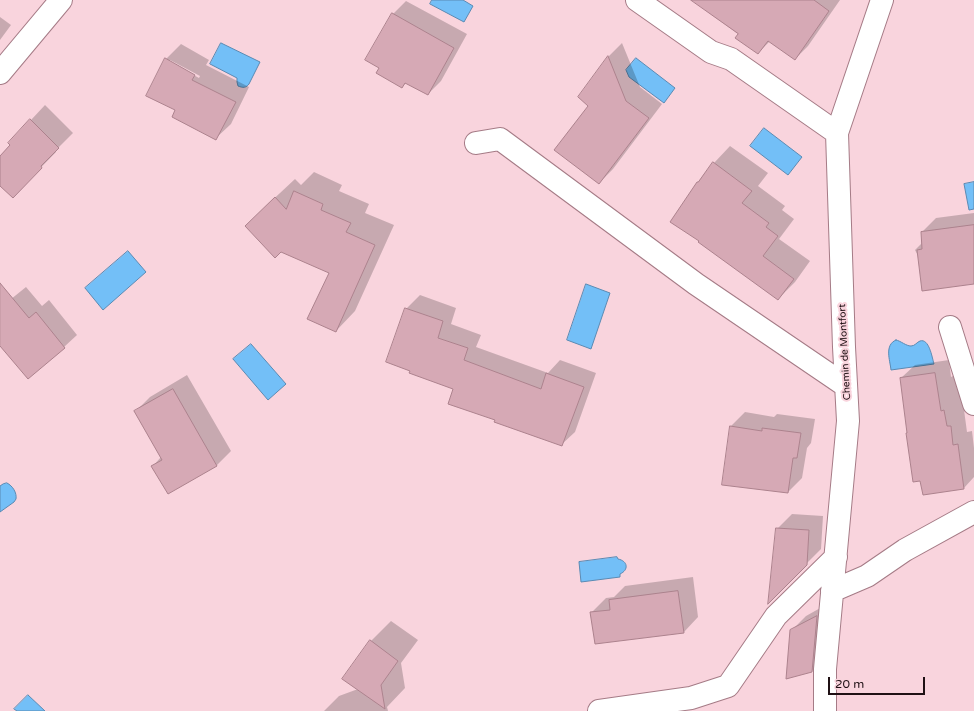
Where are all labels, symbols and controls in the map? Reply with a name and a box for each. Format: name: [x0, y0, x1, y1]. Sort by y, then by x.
street label: Chemin de Montfort: [836, 304, 854, 400]
scale bar: [830, 669, 927, 695]
text: 20 m: [835, 677, 864, 691]

